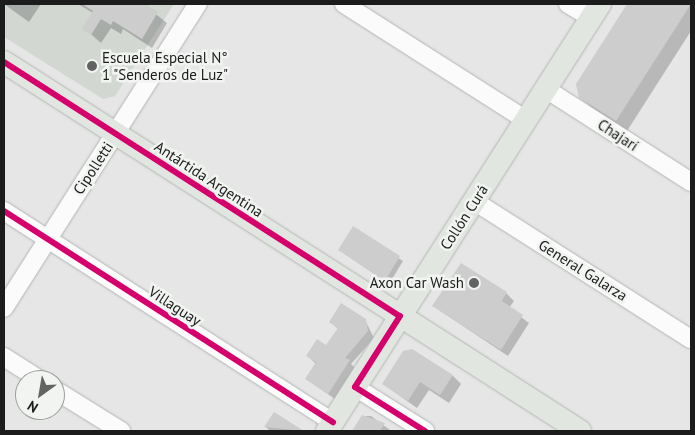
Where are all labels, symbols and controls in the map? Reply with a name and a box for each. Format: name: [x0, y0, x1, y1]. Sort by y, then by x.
place label: Escuela Especial N° 1 "Senderos de Luz": [102, 48, 229, 83]
marker: Escuela Especial N° 1 "Senderos de Luz": [86, 60, 98, 72]
street label: Chajarí: [594, 115, 642, 155]
street label: Antártida Argentina: [151, 137, 267, 221]
street label: Cipolletti: [69, 138, 117, 198]
street label: Collón Curá: [436, 181, 492, 253]
street label: General Galarza: [535, 236, 631, 304]
place label: Axon Car Wash: [369, 274, 464, 292]
marker: Axon Car Wash: [468, 277, 480, 289]
street label: Villaguay: [145, 282, 205, 330]
north arrow: [15, 370, 65, 420]
text: N: [24, 397, 41, 417]

